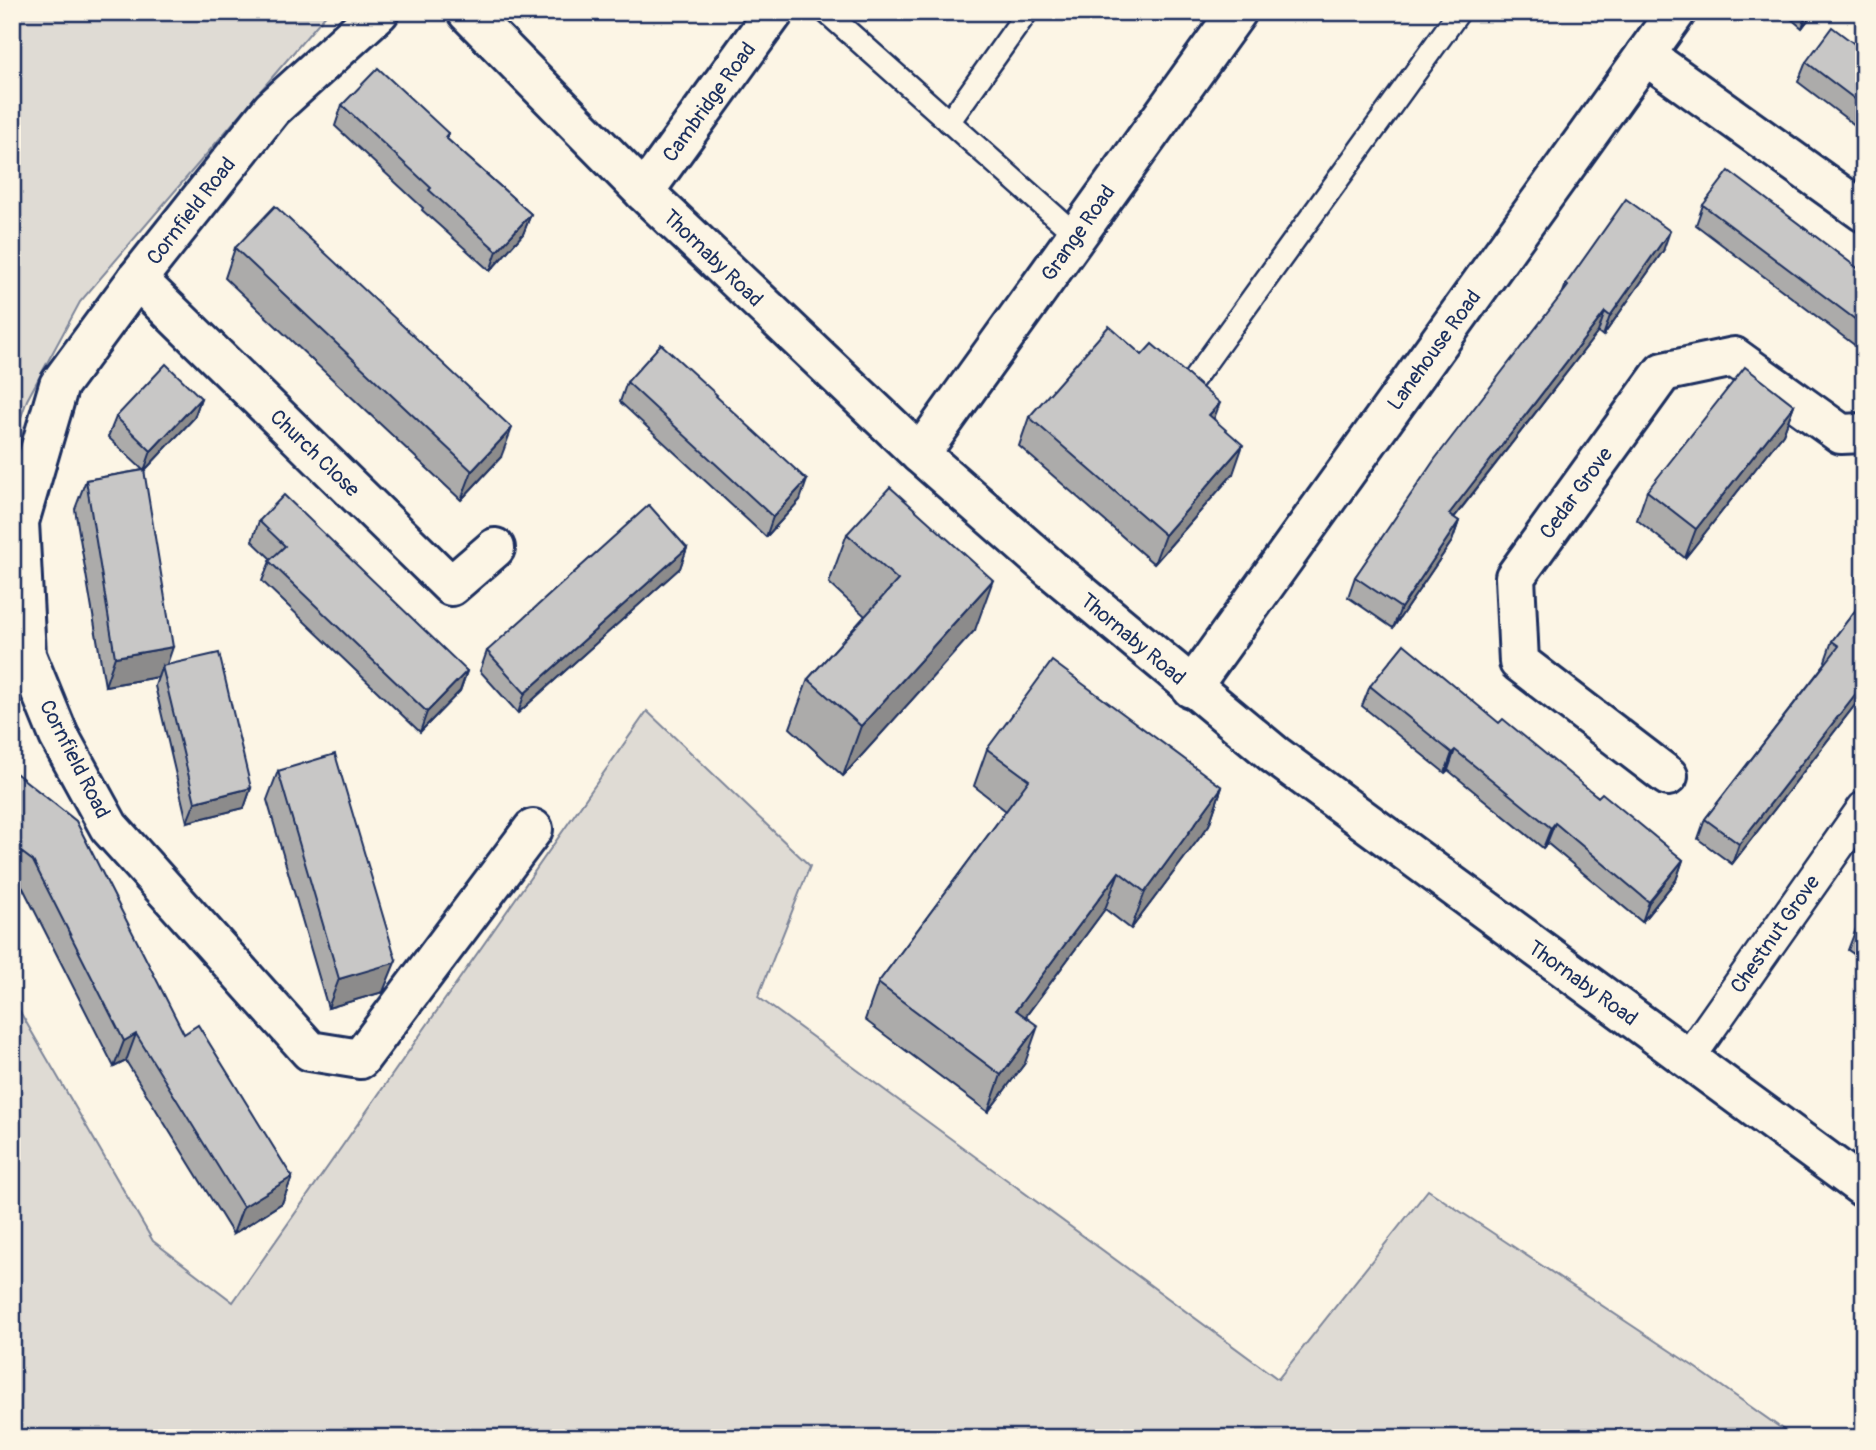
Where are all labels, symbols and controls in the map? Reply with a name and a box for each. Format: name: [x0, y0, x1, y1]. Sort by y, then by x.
street label: Cambridge Road: [657, 37, 762, 168]
street label: Cornfield Road: [141, 152, 242, 271]
street label: Grange Road: [1035, 180, 1121, 287]
street label: Thornaby Road: [657, 204, 769, 313]
street label: Lanehouse Road: [1382, 285, 1487, 416]
street label: Church Close: [264, 404, 366, 503]
street label: Cedar Grove: [1534, 441, 1619, 545]
street label: Thornaby Road: [1074, 587, 1191, 691]
street label: Cornfield Road: [33, 695, 116, 823]
street label: Chestnut Grove: [1725, 869, 1827, 999]
street label: Thornaby Road: [1522, 934, 1643, 1032]

